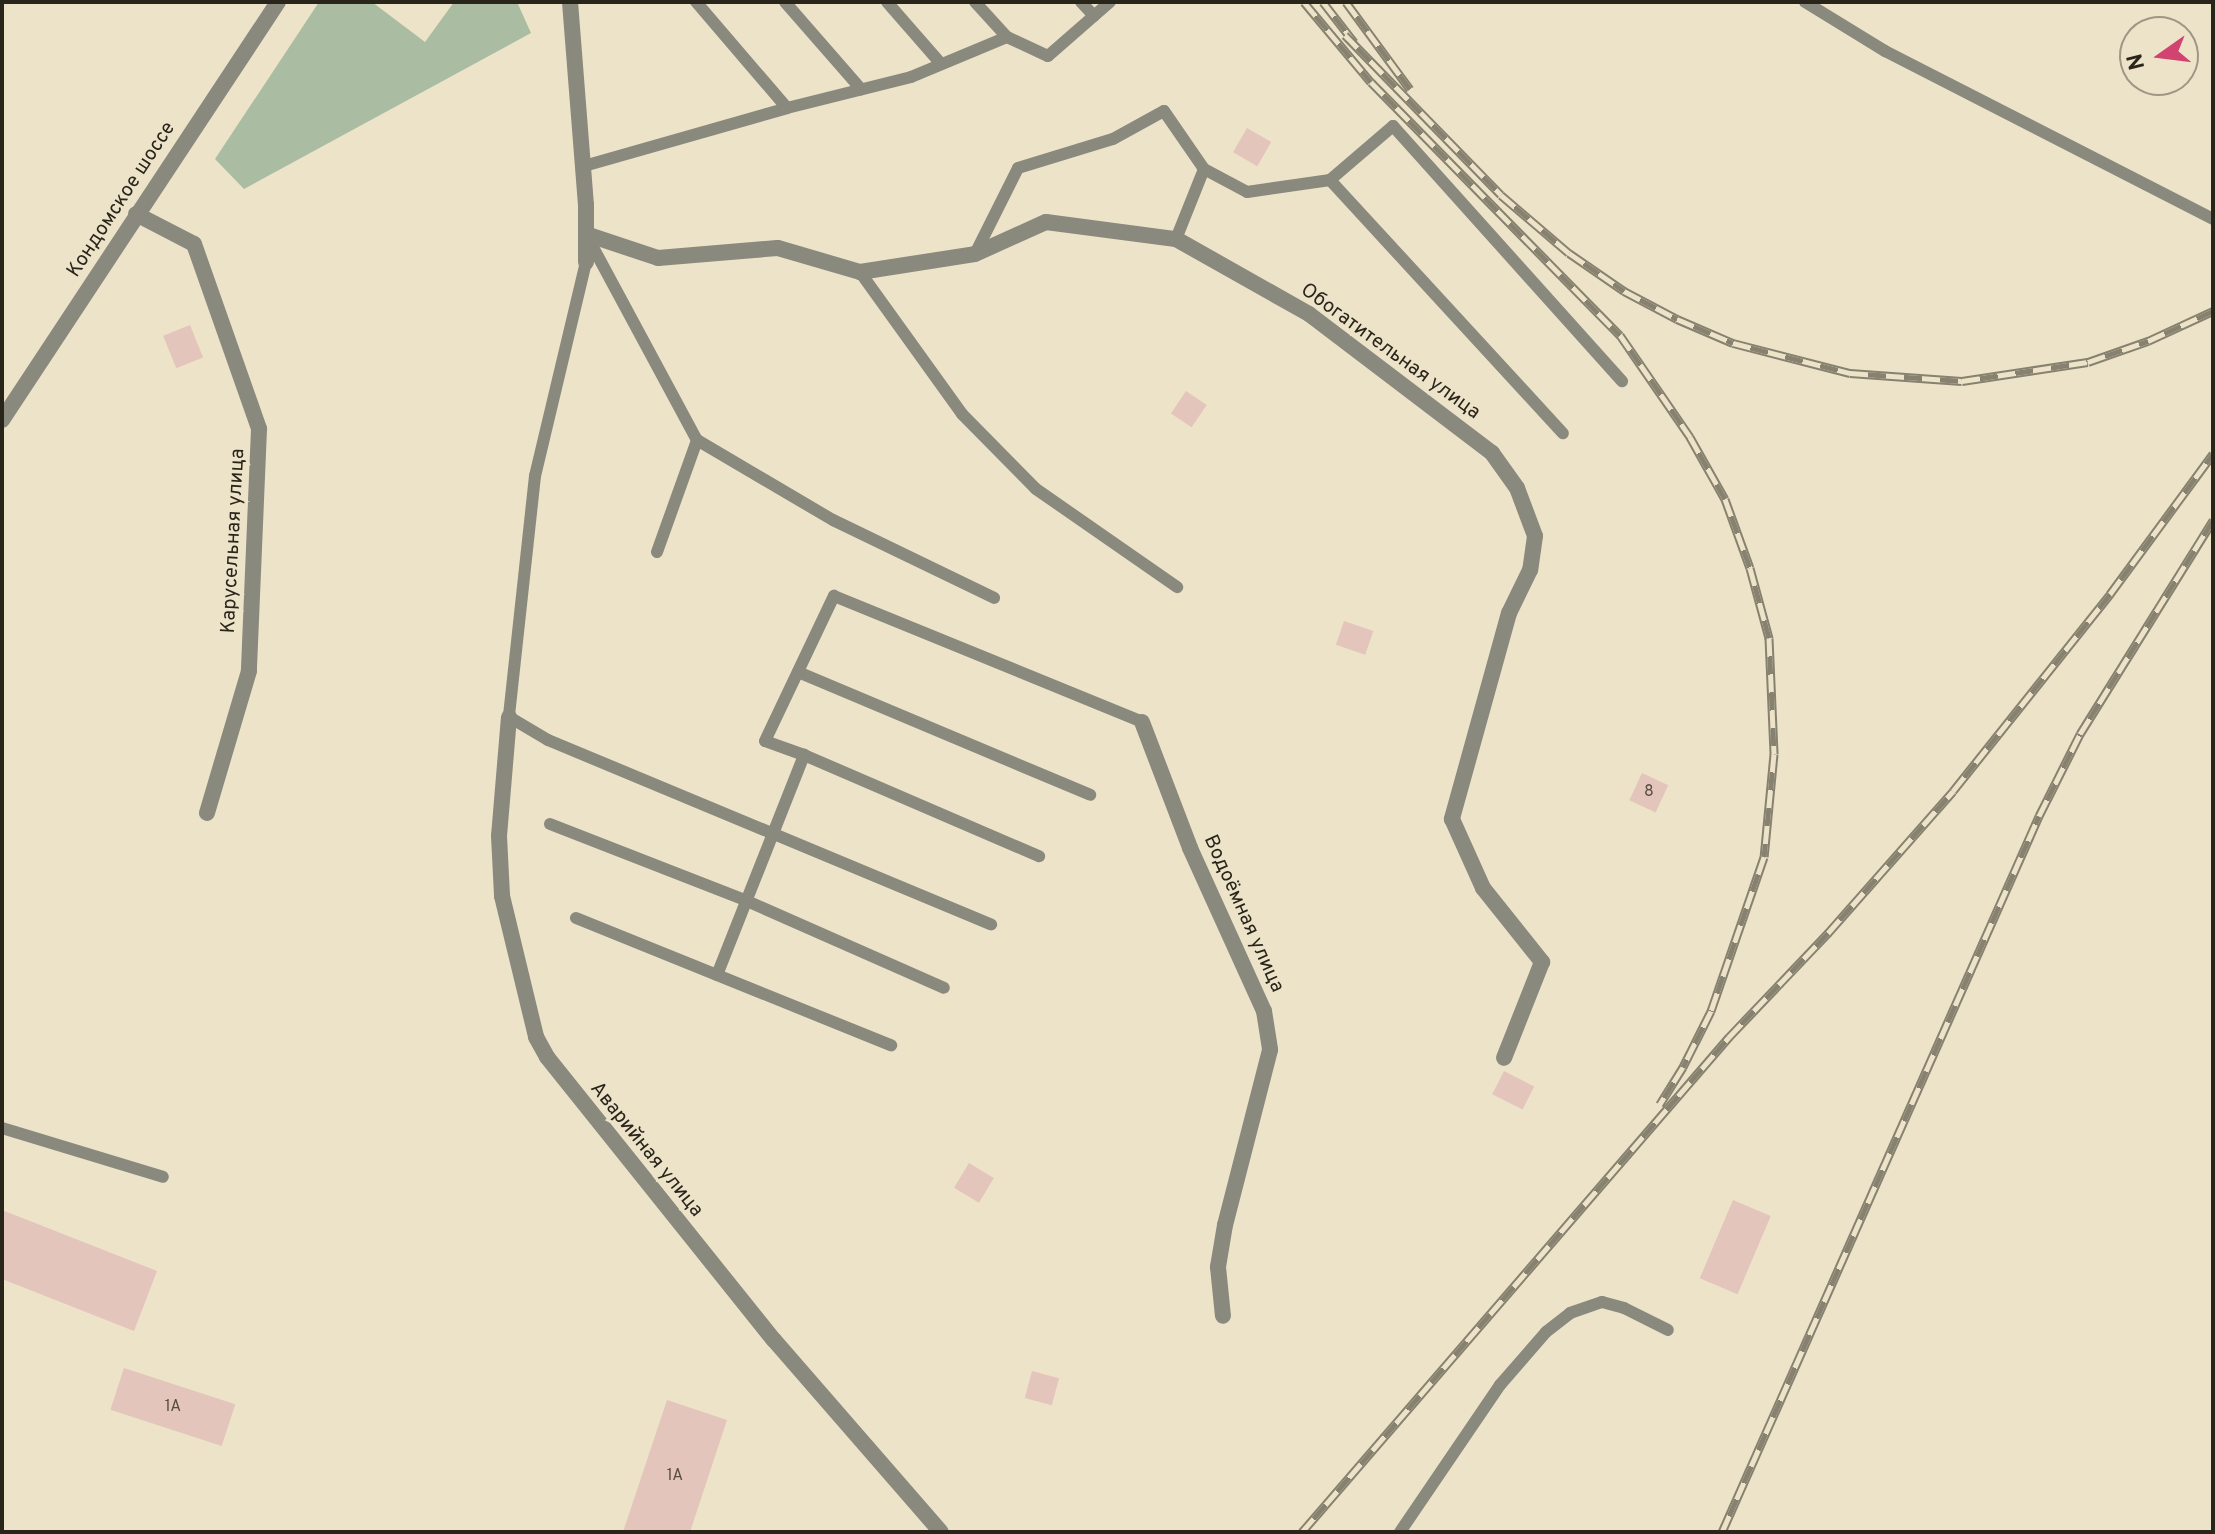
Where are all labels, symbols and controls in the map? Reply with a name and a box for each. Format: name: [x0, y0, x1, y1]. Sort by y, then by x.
north arrow: [2119, 16, 2199, 96]
text: N: [2122, 51, 2152, 72]
street label: Кондомское шоссе: [63, 118, 181, 282]
street label: Обогатительная улица: [1295, 279, 1485, 425]
street label: Карусельная улица: [217, 448, 251, 634]
house number: 8: [1644, 782, 1654, 802]
street label: Водоёмная улица: [1197, 832, 1289, 996]
street label: Аварийная улица: [584, 1078, 708, 1222]
house number: 1А: [165, 1397, 181, 1417]
house number: 1А: [667, 1466, 683, 1486]

